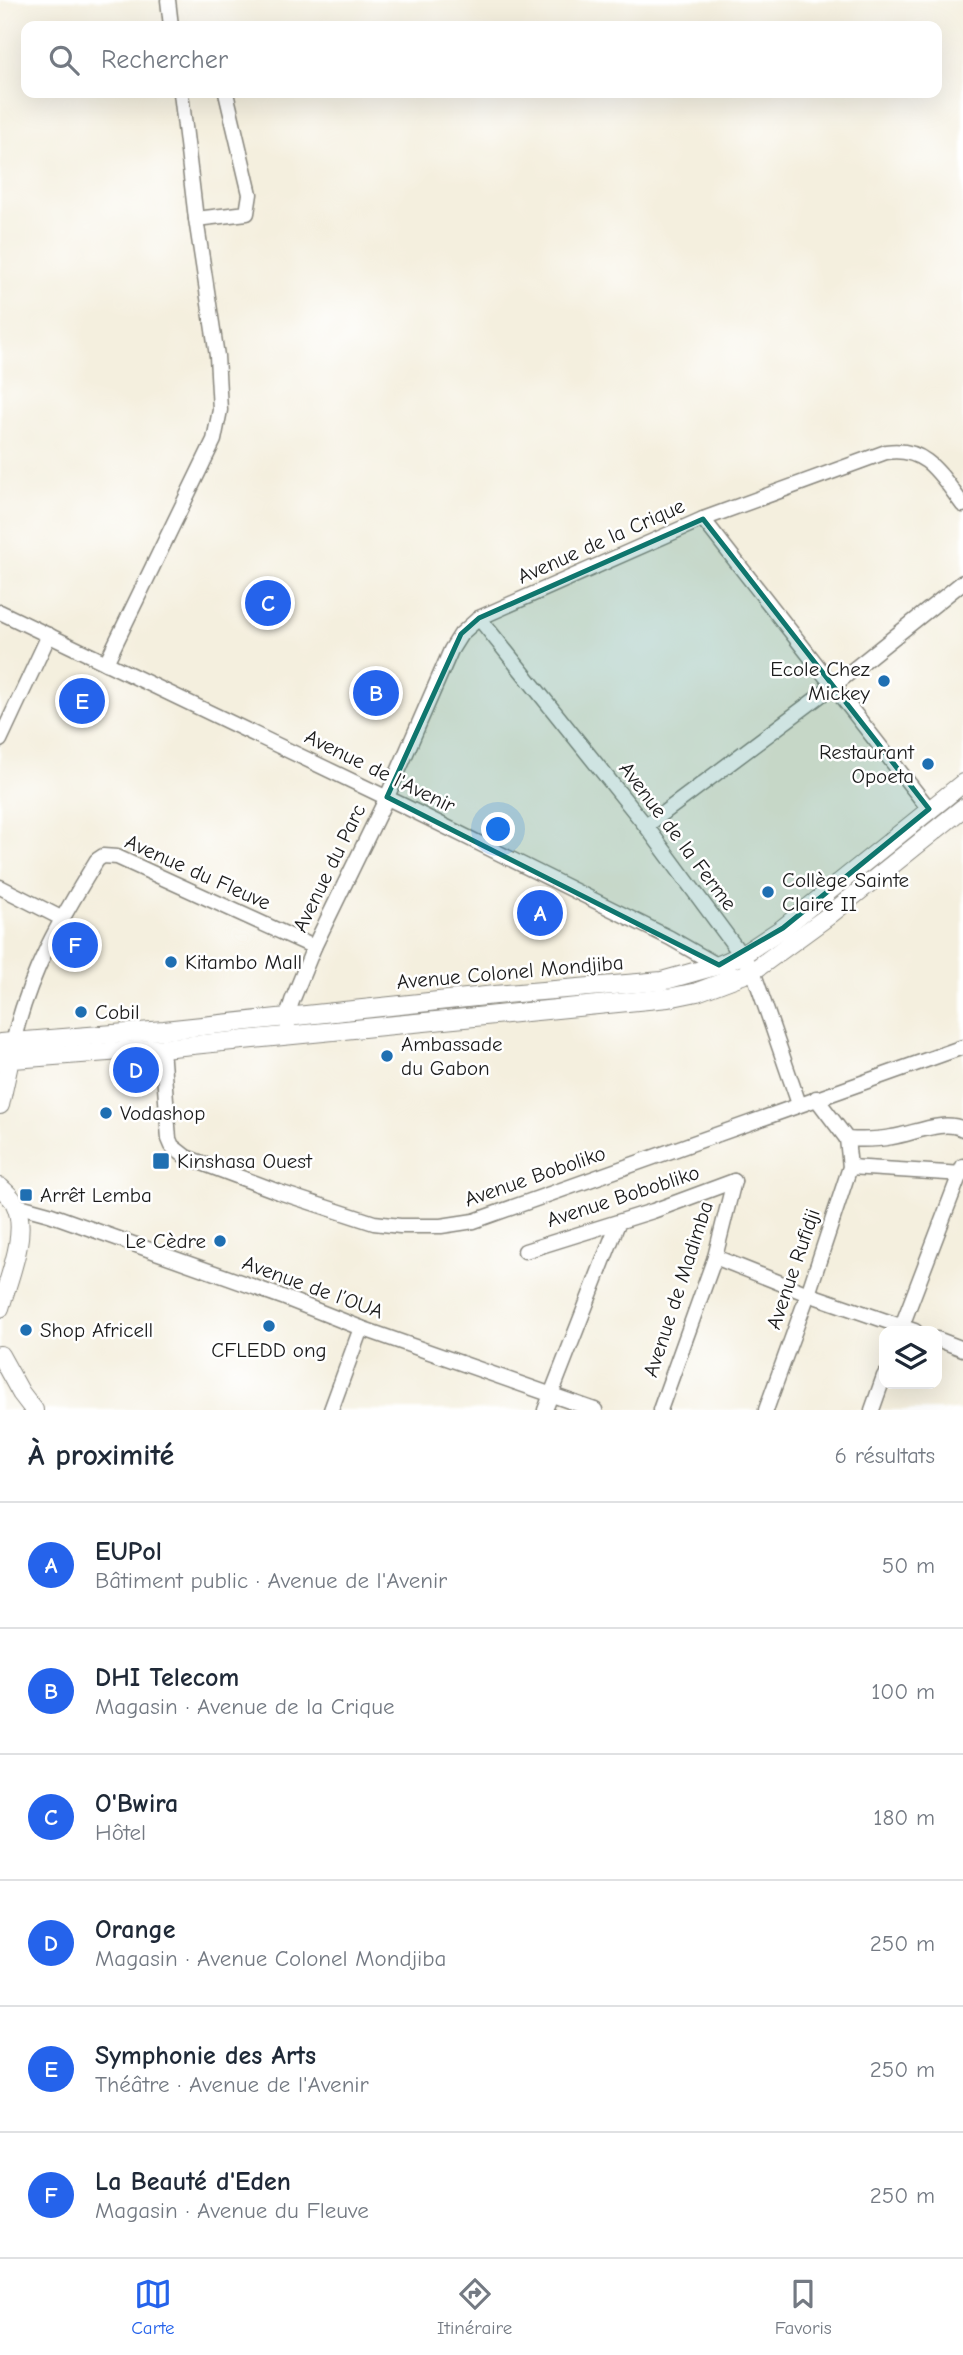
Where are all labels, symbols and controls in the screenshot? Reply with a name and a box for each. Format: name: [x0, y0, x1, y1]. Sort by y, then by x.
search box: [21, 21, 942, 98]
icon: search: [45, 41, 83, 79]
text: Rechercher: [101, 45, 228, 75]
street label: Avenue de la Crique: [514, 493, 688, 589]
pin: C: [245, 577, 291, 629]
place label: Ecole Chez Mickey: [770, 657, 871, 705]
pin: B: [353, 667, 399, 719]
marker: Ecole Chez Mickey: [876, 673, 892, 689]
pin: E: [59, 675, 105, 727]
street label: Avenue de l'Avenir: [301, 724, 460, 818]
place label: Restaurant Opoeta: [819, 740, 915, 788]
marker: Restaurant Opoeta: [920, 756, 936, 772]
street label: Avenue de la Ferme: [614, 757, 742, 915]
street label: Avenue du Parc: [288, 800, 370, 936]
your location: [481, 812, 515, 846]
street label: Avenue du Fleuve: [122, 829, 274, 915]
place label: Collège Sainte Claire II: [782, 868, 909, 916]
marker: Collège Sainte Claire II: [760, 884, 776, 900]
pin: A: [517, 887, 563, 939]
pin: F: [52, 919, 98, 971]
place label: Kitambo Mall: [185, 950, 302, 974]
street label: Avenue Colonel Mondjiba: [396, 950, 624, 994]
marker: Kitambo Mall: [163, 954, 179, 970]
place label: Cobil: [95, 1000, 140, 1024]
marker: Cobil: [73, 1004, 89, 1020]
place label: Ambassade du Gabon: [401, 1032, 503, 1080]
pin: D: [113, 1044, 159, 1096]
marker: Ambassade du Gabon: [379, 1048, 395, 1064]
place label: Vodashop: [120, 1101, 205, 1125]
marker: Vodashop: [98, 1105, 114, 1121]
street label: Avenue Boboliko: [461, 1141, 609, 1211]
place label: Kinshasa Ouest: [177, 1149, 313, 1173]
marker: Kinshasa Ouest: [151, 1151, 171, 1171]
street label: Avenue Bobobliko: [544, 1160, 702, 1232]
place label: Arrêt Lemba: [40, 1183, 152, 1207]
marker: Arrêt Lemba: [18, 1187, 34, 1203]
street label: Avenue de Madimba: [638, 1198, 718, 1380]
street label: Avenue Rufidji: [761, 1206, 825, 1332]
place label: Le Cèdre: [125, 1229, 206, 1253]
marker: Le Cèdre: [212, 1233, 228, 1249]
street label: Avenue de l’OUA: [239, 1250, 387, 1324]
place label: Shop Africell: [40, 1318, 153, 1342]
marker: CFLEDD ong: [261, 1318, 277, 1334]
marker: Shop Africell: [18, 1322, 34, 1338]
map controls: [879, 1326, 942, 1389]
button: layers: [879, 1326, 942, 1389]
place label: CFLEDD ong: [211, 1338, 327, 1362]
text: À proximité: [28, 1438, 174, 1473]
text: 6 résultats: [835, 1442, 935, 1469]
text: EUPol: [95, 1537, 162, 1567]
text: A: [45, 1552, 57, 1579]
text: 50 m: [882, 1552, 935, 1579]
text: Bâtiment public · Avenue de l'Avenir: [95, 1567, 447, 1594]
text: DHI Telecom: [95, 1663, 239, 1693]
text: B: [44, 1678, 58, 1705]
text: 100 m: [871, 1678, 935, 1705]
text: Magasin · Avenue de la Crique: [95, 1693, 394, 1720]
text: O'Bwira: [95, 1789, 178, 1819]
text: C: [44, 1804, 58, 1831]
text: 180 m: [873, 1804, 935, 1831]
text: Hôtel: [95, 1819, 146, 1846]
text: Orange: [95, 1915, 176, 1945]
text: D: [44, 1930, 58, 1957]
text: 250 m: [870, 1930, 935, 1957]
text: Magasin · Avenue Colonel Mondjiba: [95, 1945, 446, 1972]
text: Symphonie des Arts: [95, 2041, 316, 2071]
text: E: [44, 2056, 58, 2083]
text: 250 m: [870, 2056, 935, 2083]
text: Théâtre · Avenue de l'Avenir: [95, 2071, 369, 2098]
text: La Beauté d'Eden: [95, 2167, 291, 2197]
text: F: [44, 2182, 58, 2209]
text: 250 m: [870, 2182, 935, 2209]
text: Magasin · Avenue du Fleuve: [95, 2197, 369, 2224]
tab: Carte: [131, 2275, 175, 2339]
tab: Itinéraire: [437, 2275, 512, 2339]
tab: Favoris: [775, 2275, 832, 2339]

